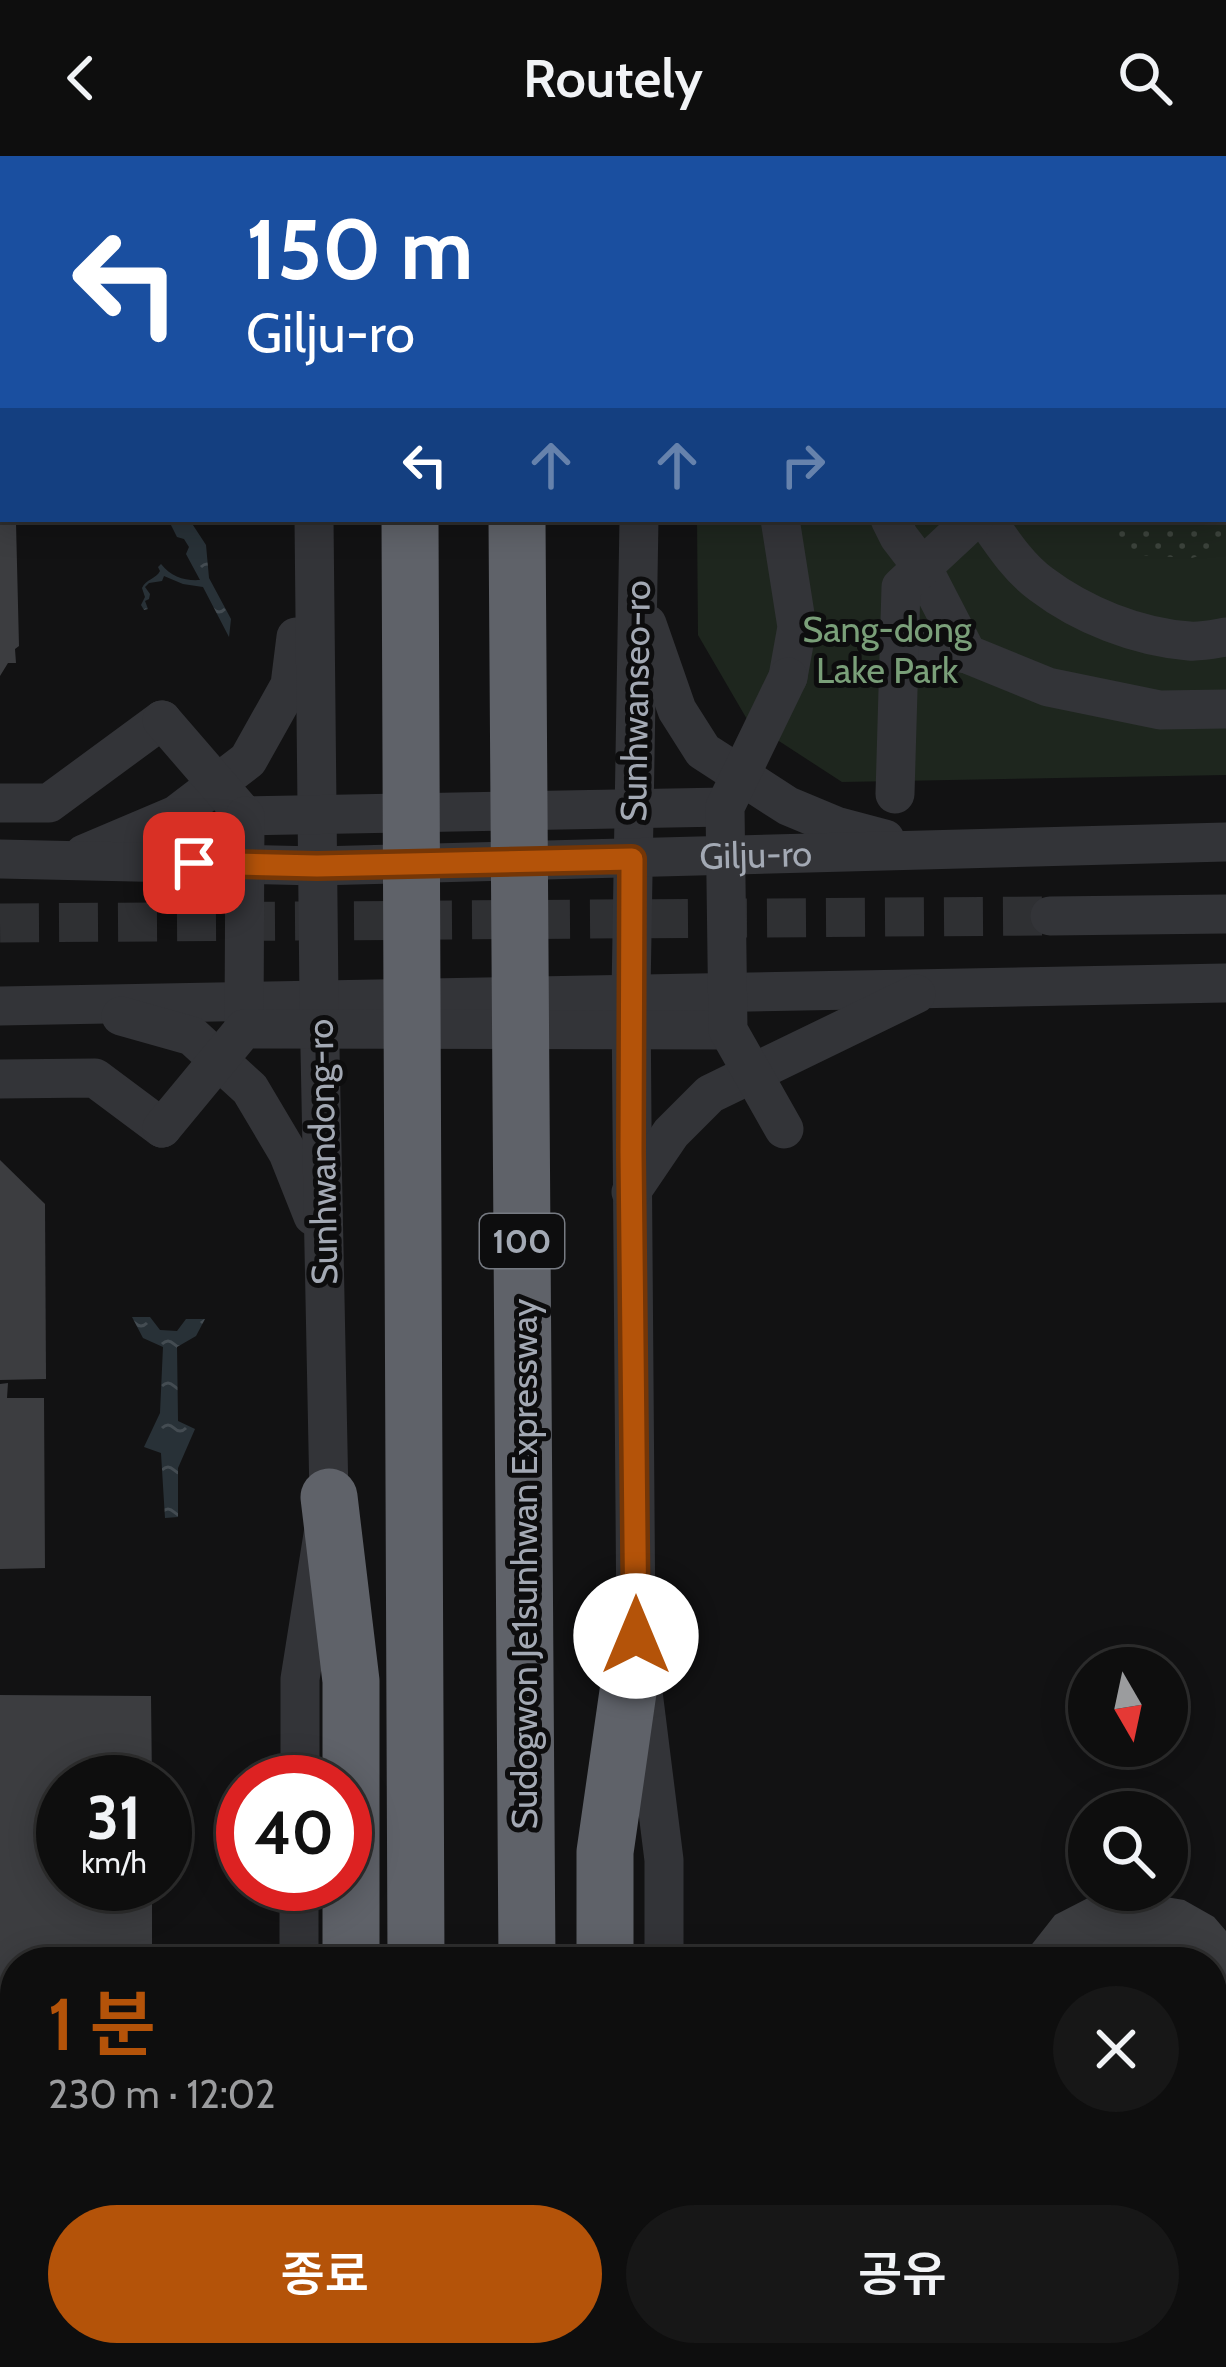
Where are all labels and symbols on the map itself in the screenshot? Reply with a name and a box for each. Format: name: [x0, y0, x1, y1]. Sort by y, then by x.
street label: Sunhwanseo-ro: [611, 580, 659, 822]
park label: Sang-dong Lake Park: [802, 607, 973, 692]
pin: [143, 812, 245, 914]
street label: Gilju-ro: [699, 831, 813, 878]
street label: Sunhwandong-ro: [298, 1019, 346, 1285]
road number: 100: [480, 1214, 564, 1268]
street label: Sudogwon Je1sunhwan Expressway: [502, 1299, 546, 1829]
position arrow: [573, 1573, 699, 1699]
north arrow: [1068, 1647, 1188, 1767]
speed limit sign: 40: [216, 1755, 372, 1911]

